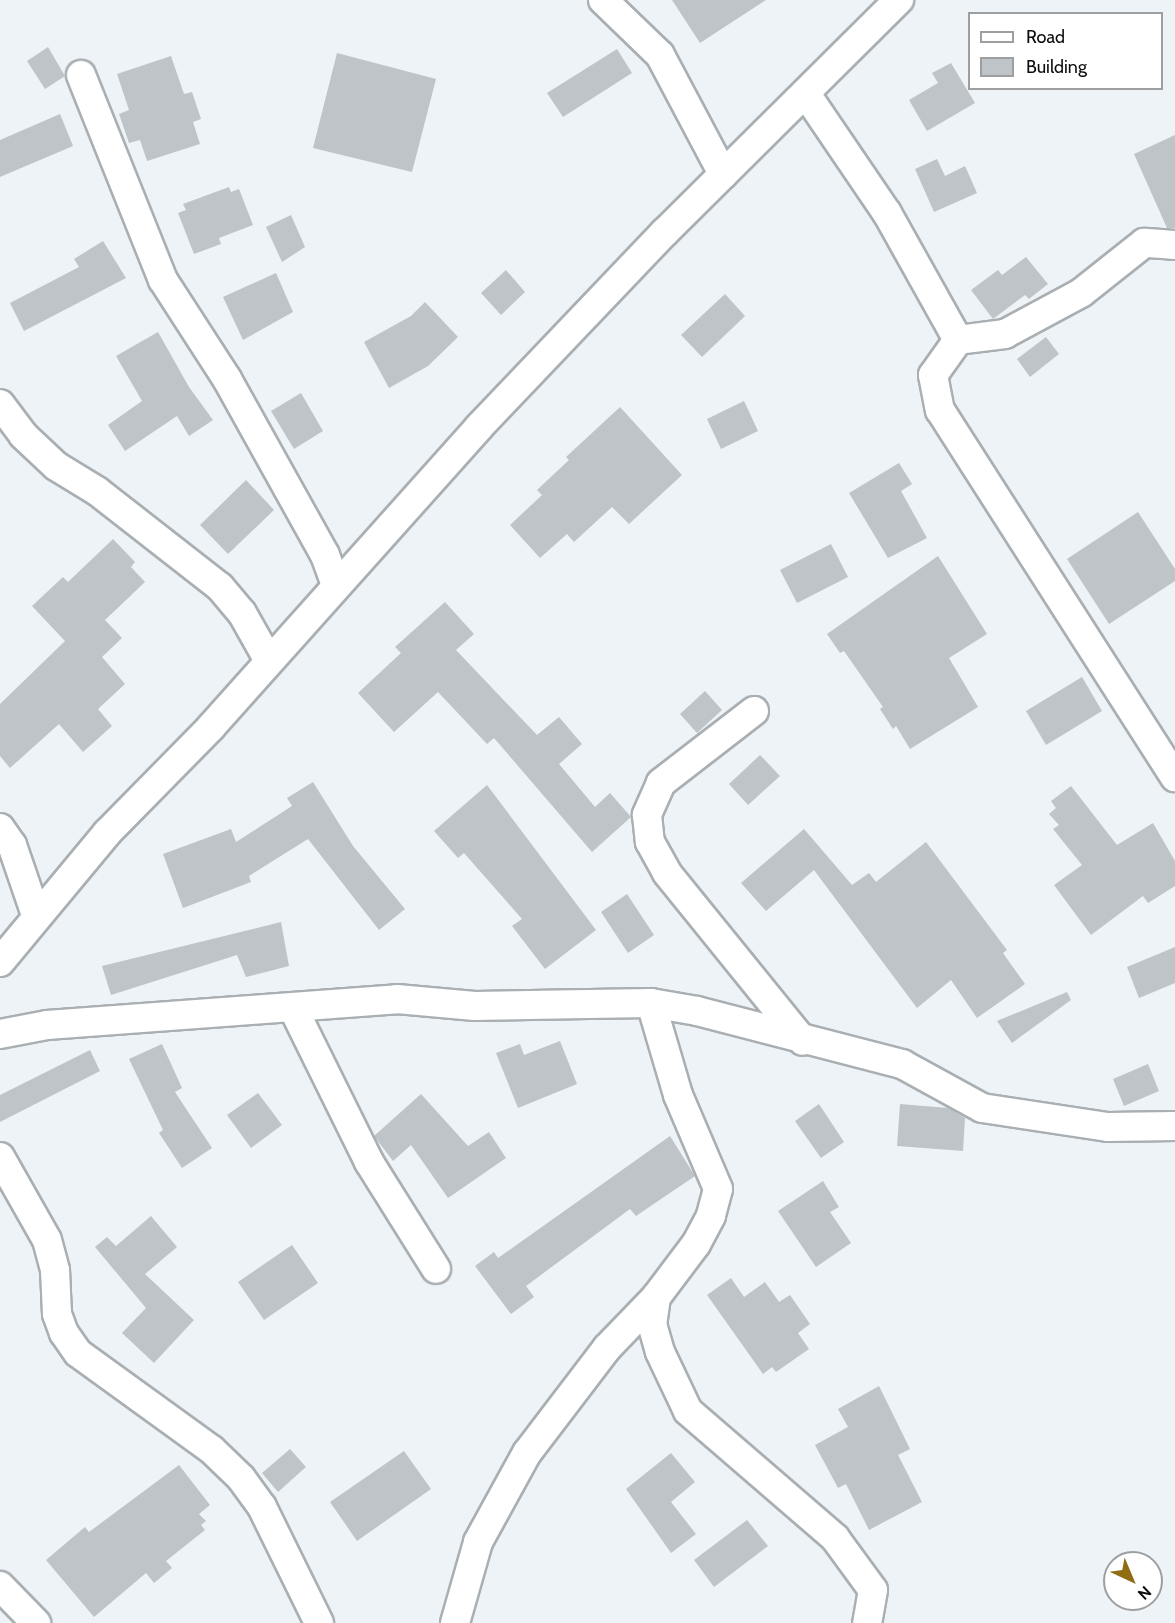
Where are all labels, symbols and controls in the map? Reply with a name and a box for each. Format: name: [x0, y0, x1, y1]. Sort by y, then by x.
legend: [968, 12, 1163, 90]
text: Road: [1026, 26, 1065, 48]
text: Building: [1026, 56, 1087, 78]
north arrow: [1103, 1551, 1163, 1611]
text: N: [1134, 1582, 1155, 1604]

